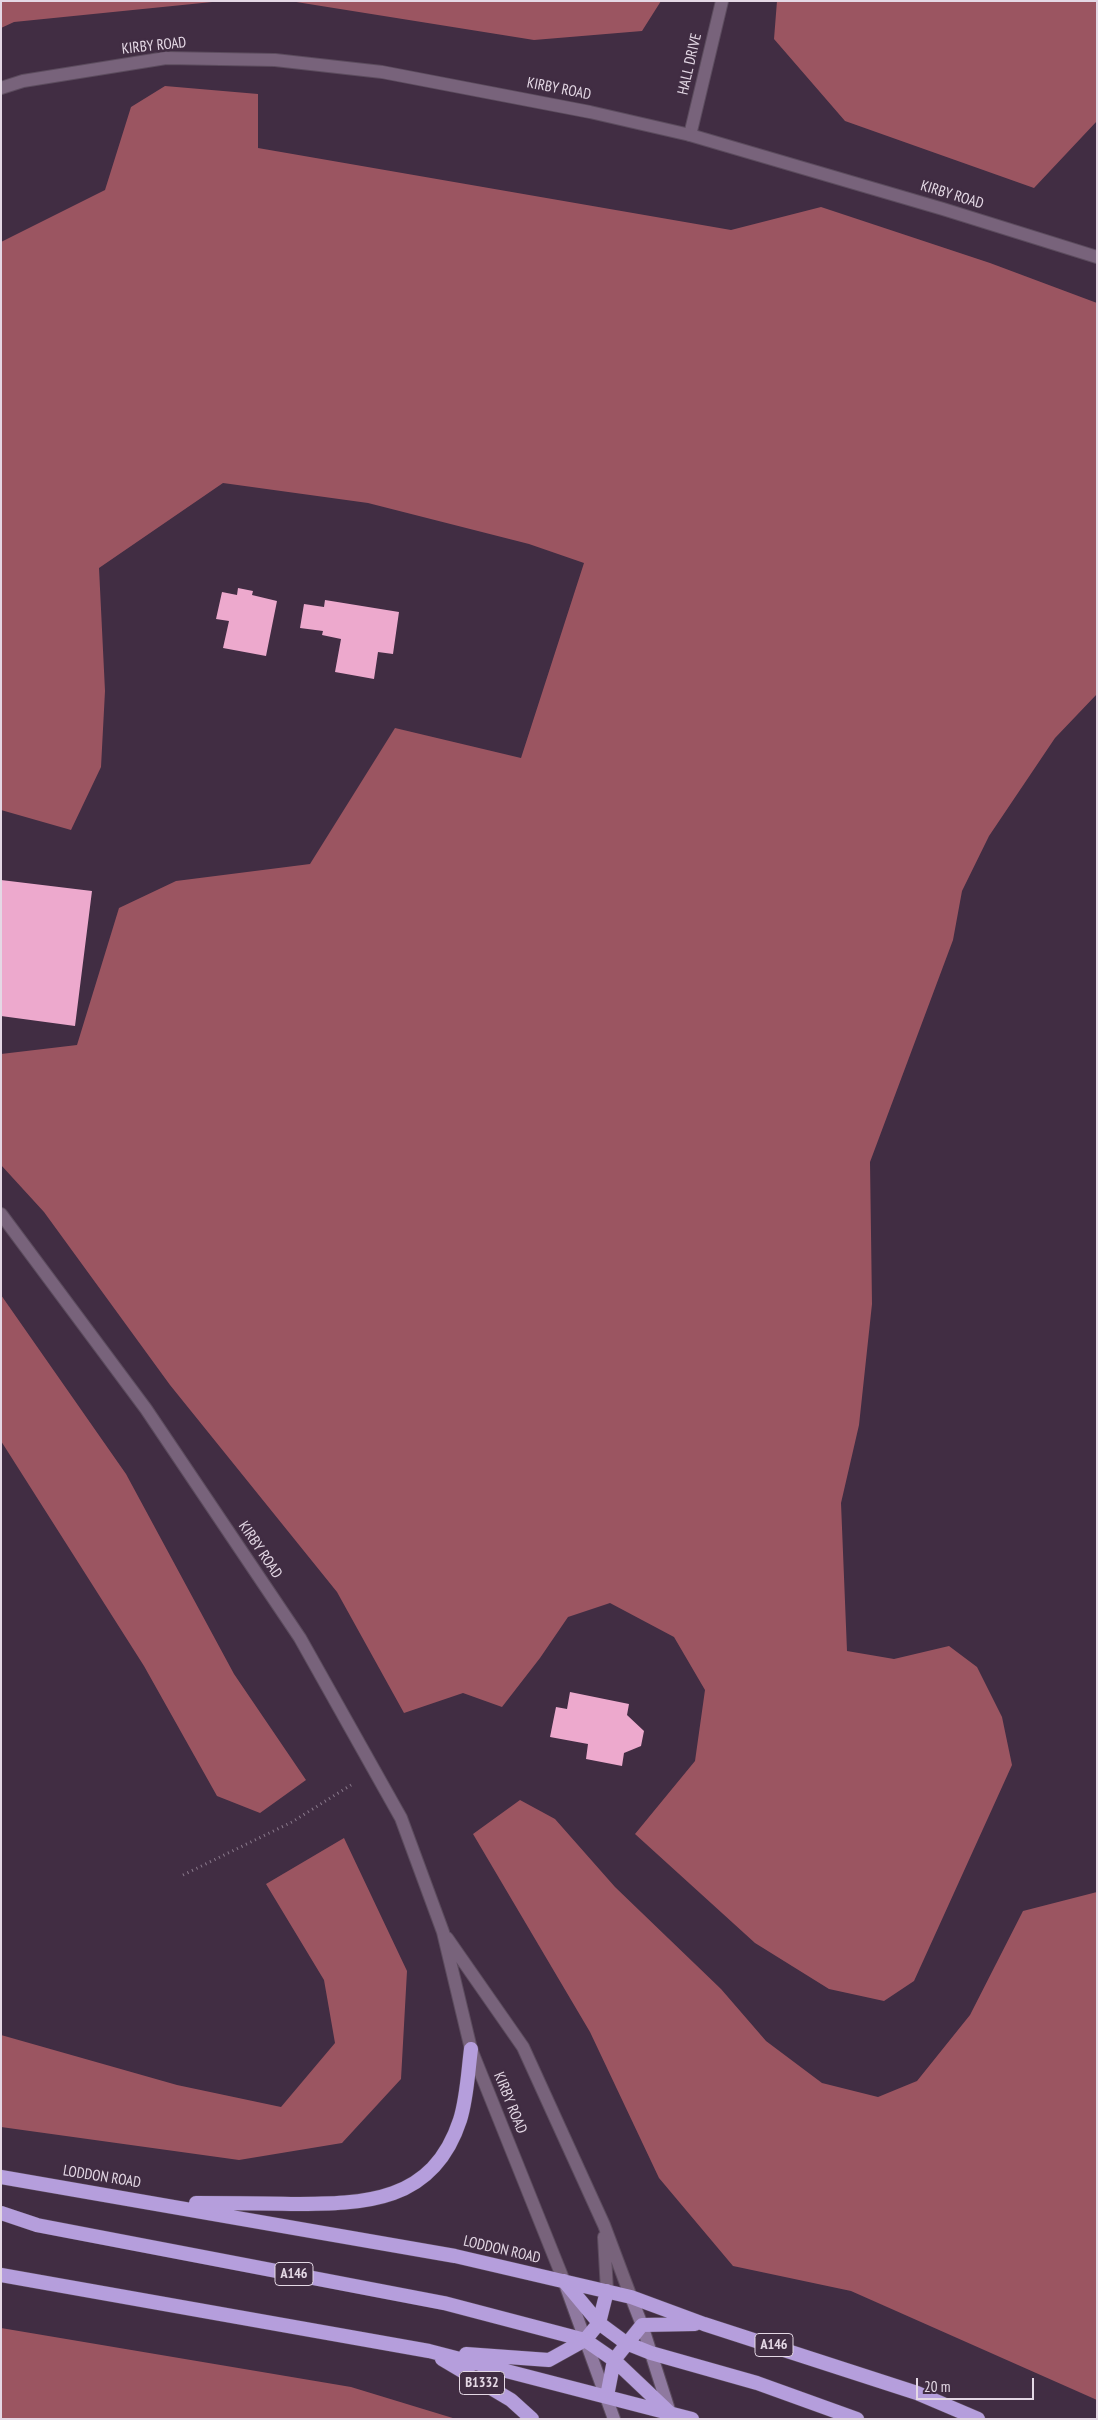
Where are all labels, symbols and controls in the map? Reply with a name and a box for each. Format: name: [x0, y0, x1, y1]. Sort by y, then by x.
street label: HALL DRIVE: [674, 31, 706, 97]
street label: KIRBY ROAD: [121, 34, 187, 58]
street label: KIRBY ROAD: [525, 74, 593, 104]
street label: KIRBY ROAD: [918, 177, 986, 213]
street label: KIRBY ROAD: [234, 1518, 286, 1582]
street label: KIRBY ROAD: [490, 2070, 530, 2136]
street label: LODDON ROAD: [62, 2162, 142, 2192]
street label: LODDON ROAD: [462, 2232, 542, 2268]
road number: A146: [275, 2262, 313, 2286]
road number: A146: [755, 2334, 793, 2356]
scale bar: [918, 2368, 1036, 2400]
road number: B1332: [460, 2372, 504, 2394]
text: 20 m: [924, 2377, 950, 2396]

